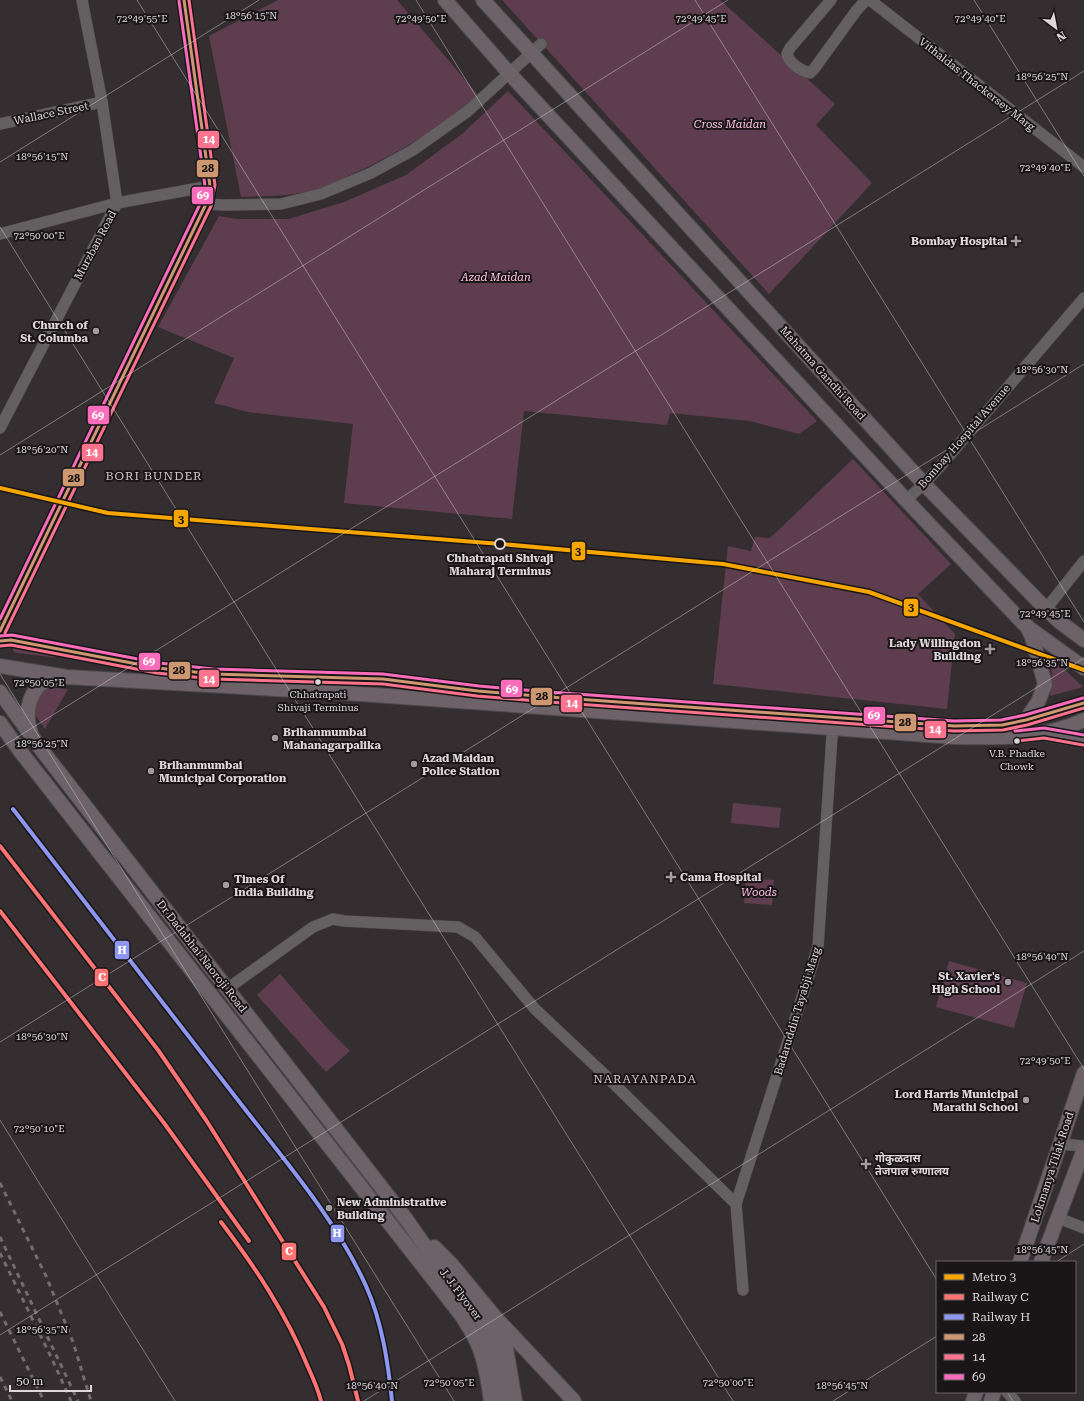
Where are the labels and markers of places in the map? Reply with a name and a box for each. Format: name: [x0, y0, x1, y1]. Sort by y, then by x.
place label: Bombay Hospital: [911, 235, 1007, 248]
marker: Bombay Hospital: [1010, 235, 1022, 247]
place label: Church of St. Columba: [20, 319, 89, 345]
marker: Church of St. Columba: [91, 326, 101, 336]
marker: Chhatrapati Shivaji Maharaj Terminus: [494, 538, 506, 550]
place label: Chhatrapati Shivaji Maharaj Terminus: [446, 552, 554, 578]
place label: Lady Willingdon Building: [889, 637, 982, 663]
marker: Lady Willingdon Building: [984, 643, 996, 655]
marker: Chhatrapati Shivaji Terminus: [313, 677, 323, 687]
place label: Chhatrapati Shivaji Terminus: [278, 689, 359, 713]
place label: Brihanmumbai Mahanagarpalika: [283, 726, 381, 752]
marker: Brihanmumbai Mahanagarpalika: [270, 733, 280, 743]
marker: V.B. Phadke Chowk: [1012, 736, 1022, 746]
place label: V.B. Phadke Chowk: [989, 748, 1046, 772]
place label: Azad Maidan Police Station: [422, 752, 500, 778]
place label: Brihanmumbai Municipal Corporation: [159, 759, 287, 785]
marker: Azad Maidan Police Station: [409, 759, 419, 769]
marker: Brihanmumbai Municipal Corporation: [146, 766, 156, 776]
marker: Cama Hospital: [665, 871, 677, 883]
place label: Cama Hospital: [680, 871, 762, 884]
place label: Times Of India Building: [234, 873, 314, 899]
marker: Times Of India Building: [221, 880, 231, 890]
place label: St. Xavier's High School: [932, 970, 1000, 996]
marker: St. Xavier's High School: [1003, 977, 1013, 987]
place label: Lord Harris Municipal Marathi School: [895, 1088, 1018, 1114]
marker: Lord Harris Municipal Marathi School: [1021, 1095, 1031, 1105]
place label: गोकुळदास तेजपाल रुग्णालय: [875, 1152, 950, 1178]
marker: गोकुळदास तेजपाल रुग्णालय: [860, 1158, 872, 1170]
place label: New Administrative Building: [337, 1196, 447, 1222]
marker: New Administrative Building: [324, 1203, 334, 1213]

